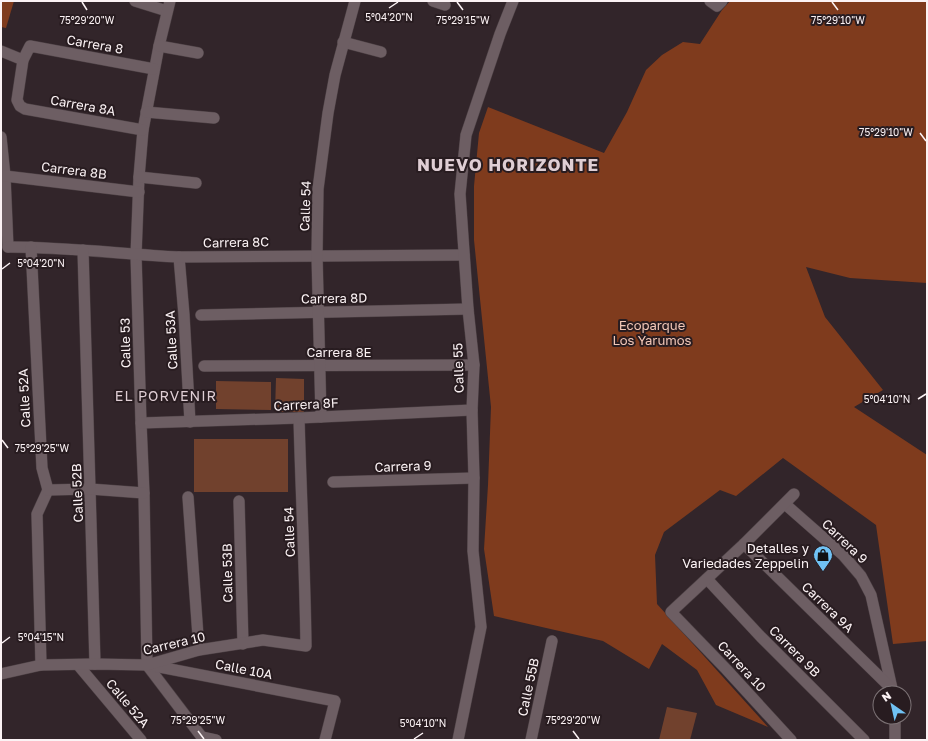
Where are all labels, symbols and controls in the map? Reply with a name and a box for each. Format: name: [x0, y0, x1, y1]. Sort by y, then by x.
text: 5°04'20"N: [365, 11, 413, 23]
text: 75°29'20"W: [60, 14, 115, 26]
text: 75°29'15"W: [436, 14, 490, 26]
text: 75°29'10"W: [811, 14, 865, 26]
street label: Carrera 8: [65, 31, 125, 57]
street label: Carrera 8A: [49, 91, 117, 119]
text: 75°29'10"W: [859, 126, 913, 138]
district label: NUEVO HORIZONTE: [417, 154, 599, 175]
street label: Carrera 8B: [40, 158, 108, 182]
street label: Calle 54: [296, 180, 314, 232]
street label: Carrera 8C: [203, 233, 269, 251]
text: 5°04'20"N: [17, 257, 65, 269]
street label: Carrera 8D: [301, 289, 367, 307]
street label: Calle 53A: [161, 310, 181, 370]
park label: Ecoparque Los Yarumos: [613, 317, 692, 348]
street label: Calle 53: [117, 318, 133, 368]
street label: Calle 55: [449, 343, 467, 393]
street label: Carrera 8E: [306, 344, 372, 360]
street label: Calle 52A: [14, 368, 34, 428]
district label: EL PORVENIR: [115, 387, 217, 404]
text: 5°04'10"N: [864, 393, 910, 405]
street label: Carrera 8F: [273, 394, 339, 414]
text: 75°29'25"W: [15, 442, 70, 454]
street label: Carrera 9: [374, 457, 432, 475]
street label: Calle 52B: [68, 463, 86, 523]
street label: Calle 54: [280, 506, 298, 558]
street label: Carrera 9: [819, 515, 871, 567]
place label: Detalles y Variedades Zeppelin: [682, 540, 810, 571]
street label: Calle 53B: [218, 543, 236, 603]
shop icon: Detalles y Variedades Zeppelin: [812, 544, 834, 572]
street label: Carrera 9A: [799, 578, 857, 636]
street label: Carrera 9B: [766, 622, 824, 680]
street label: Carrera 10: [141, 628, 207, 658]
text: 5°04'15"N: [18, 631, 64, 643]
street label: Carrera 10: [714, 637, 770, 695]
street label: Calle 10A: [214, 656, 274, 682]
street label: Calle 55B: [514, 656, 542, 718]
street label: Calle 52A: [103, 675, 153, 731]
north arrow: [872, 685, 912, 725]
text: N: [879, 689, 893, 704]
text: 75°29'25"W: [171, 714, 226, 726]
text: 75°29'20"W: [546, 714, 601, 726]
text: 5°04'10"N: [400, 717, 446, 729]

